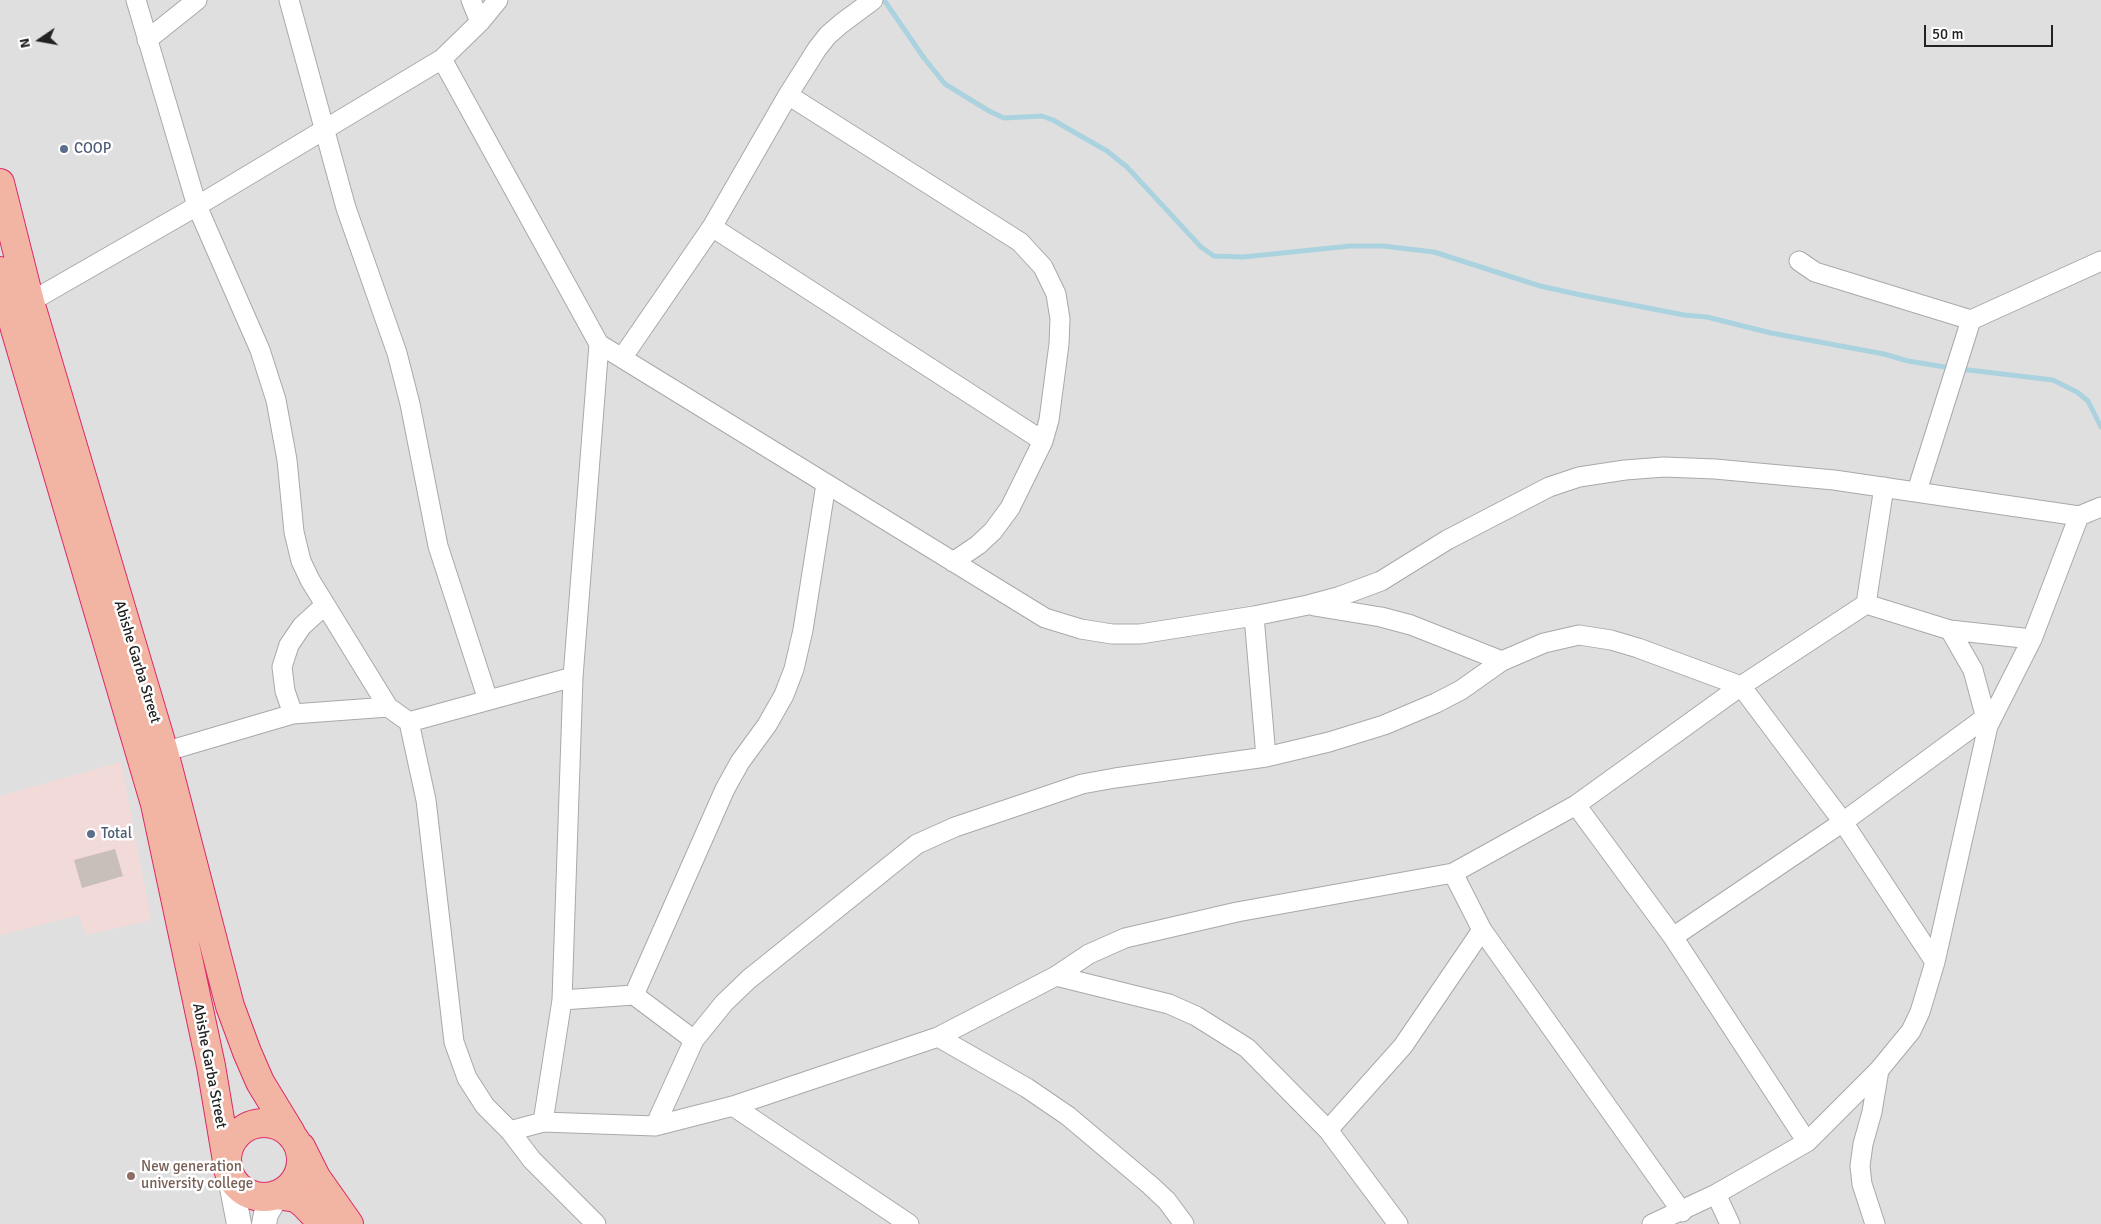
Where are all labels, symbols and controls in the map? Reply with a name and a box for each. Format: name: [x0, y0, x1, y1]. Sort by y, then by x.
north arrow: [15, 15, 65, 65]
scale bar: [1926, 15, 2055, 47]
text: 50 m: [1932, 25, 1963, 43]
text: N: [16, 37, 34, 50]
place label: COOP: [74, 140, 111, 158]
marker: COOP: [58, 143, 70, 155]
street label: Abishe Garba Street: [110, 598, 164, 726]
place label: Total: [101, 825, 132, 843]
marker: Total: [85, 828, 97, 840]
street label: Abishe Garba Street: [188, 1002, 230, 1130]
place label: New generation university college: [141, 1158, 253, 1193]
marker: New generation university college: [125, 1170, 137, 1182]

